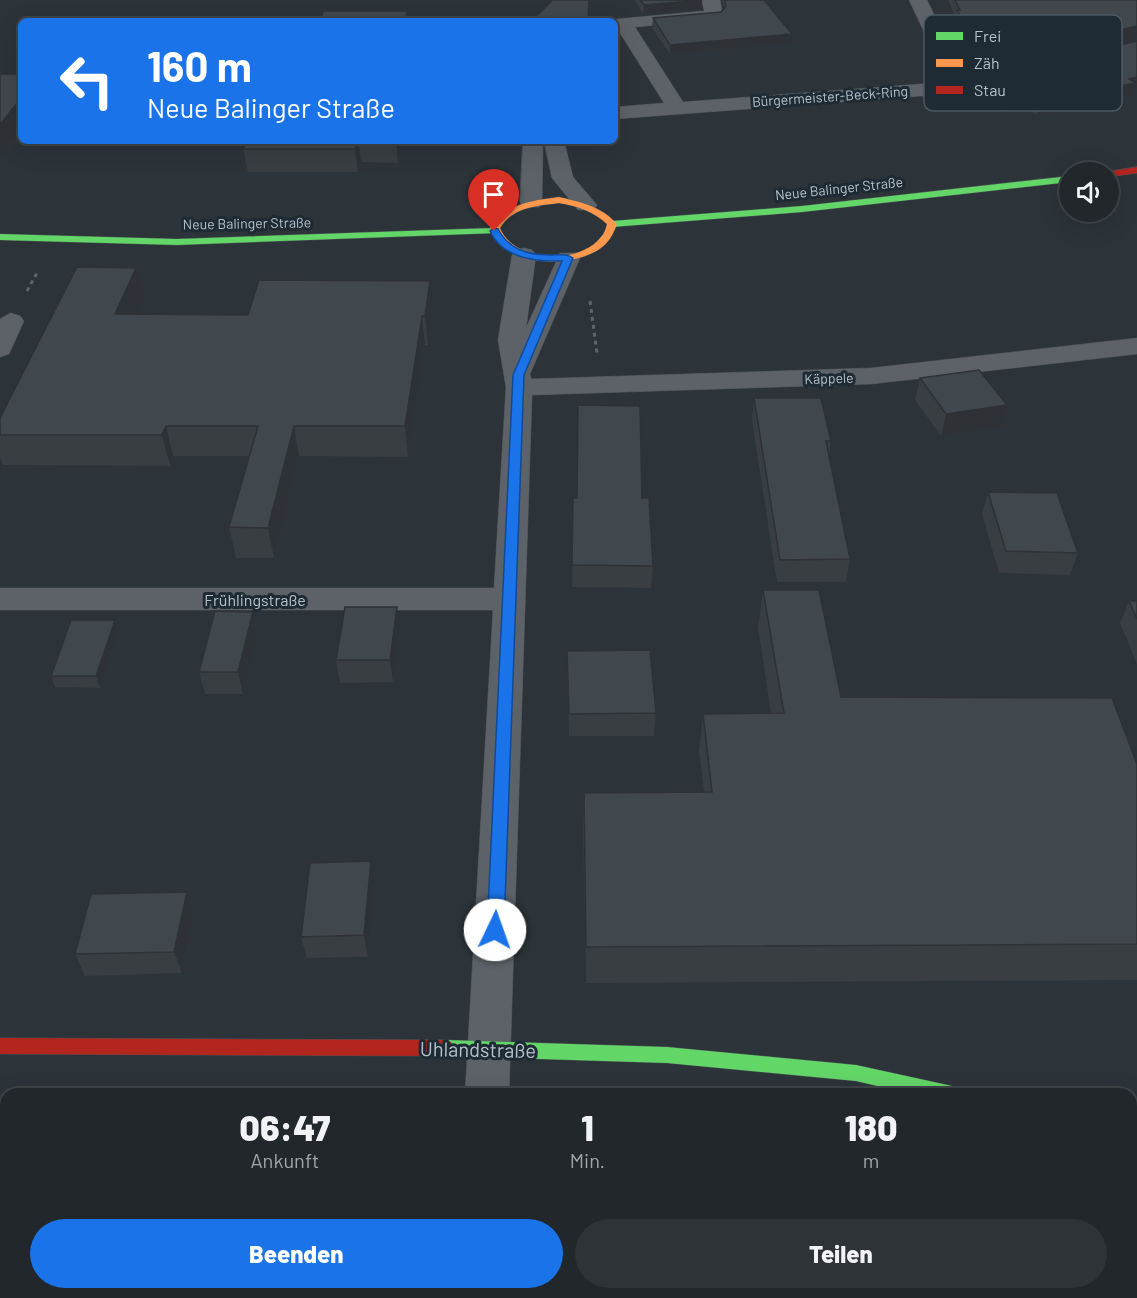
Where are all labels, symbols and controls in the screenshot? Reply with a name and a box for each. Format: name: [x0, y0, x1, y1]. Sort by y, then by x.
legend: [924, 15, 1122, 111]
text: Frei: [974, 26, 1001, 45]
text: 160 m: [147, 40, 252, 90]
icon: left: [48, 42, 126, 120]
text: Zäh: [974, 53, 1000, 72]
text: Stau: [974, 80, 1006, 99]
street label: Bürgermeister-Beck-Ring: [752, 82, 908, 110]
text: Neue Balinger Straße: [147, 91, 395, 123]
map controls: [1059, 162, 1119, 222]
button: sound: [1059, 162, 1119, 222]
pin: [468, 169, 519, 231]
street label: Neue Balinger Straße: [774, 173, 904, 203]
icon: arrive: [477, 178, 510, 211]
street label: Neue Balinger Straße: [183, 213, 311, 233]
street label: Käppele: [804, 369, 854, 387]
street label: Frühlingstraße: [204, 590, 306, 609]
position arrow: [463, 898, 527, 962]
street label: Uhlandstraße: [420, 1036, 536, 1062]
text: 06:47: [239, 1105, 330, 1148]
text: 1: [581, 1105, 594, 1148]
text: 180: [845, 1105, 898, 1148]
text: Ankunft: [250, 1148, 319, 1172]
text: Min.: [570, 1148, 605, 1172]
text: m: [863, 1148, 879, 1172]
button: Beenden: [30, 1219, 563, 1288]
button: Teilen: [575, 1219, 1107, 1288]

